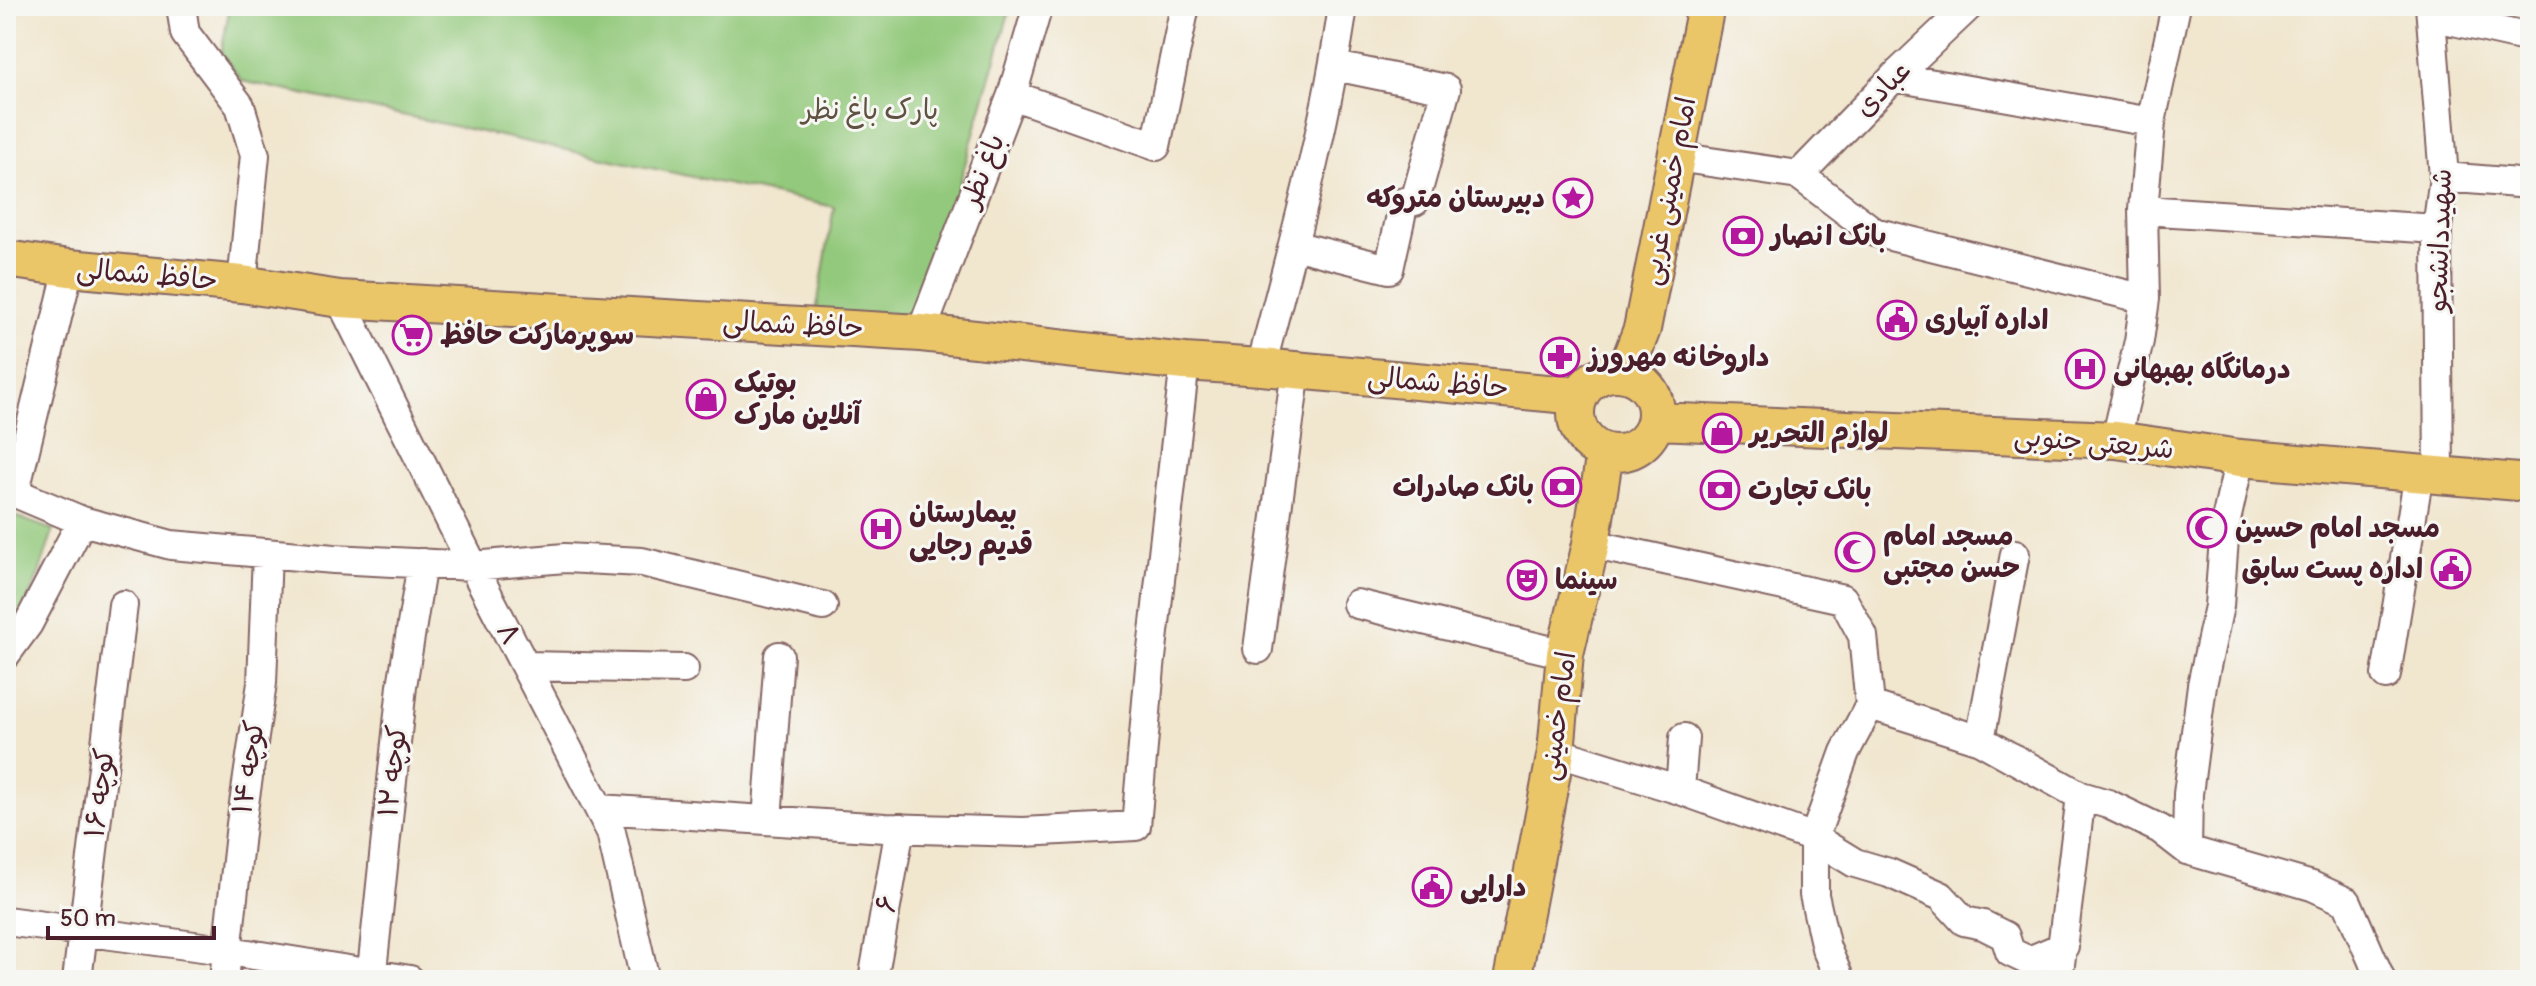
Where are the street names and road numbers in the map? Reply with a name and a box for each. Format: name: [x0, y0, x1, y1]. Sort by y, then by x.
street label: عبادی: [1847, 53, 1919, 125]
street label: امام خمینی غربی: [1634, 94, 1707, 289]
street label: باغ نظر: [952, 129, 1014, 215]
street label: شهیددانشجو: [2420, 168, 2460, 314]
street label: حافظ شمالی: [75, 251, 219, 299]
street label: حافظ شمالی: [721, 304, 865, 346]
street label: حافظ شمالی: [1366, 359, 1510, 407]
street label: شریعتی جنوبی: [2013, 419, 2175, 467]
street label: ۸: [488, 617, 528, 651]
street label: امام خمینی: [1532, 649, 1587, 783]
street label: کوچه ۱۴: [225, 718, 273, 816]
street label: کوچه ۱۲: [371, 723, 415, 819]
street label: کوچه ۱۶: [77, 746, 123, 840]
street label: ۶: [868, 893, 906, 915]

